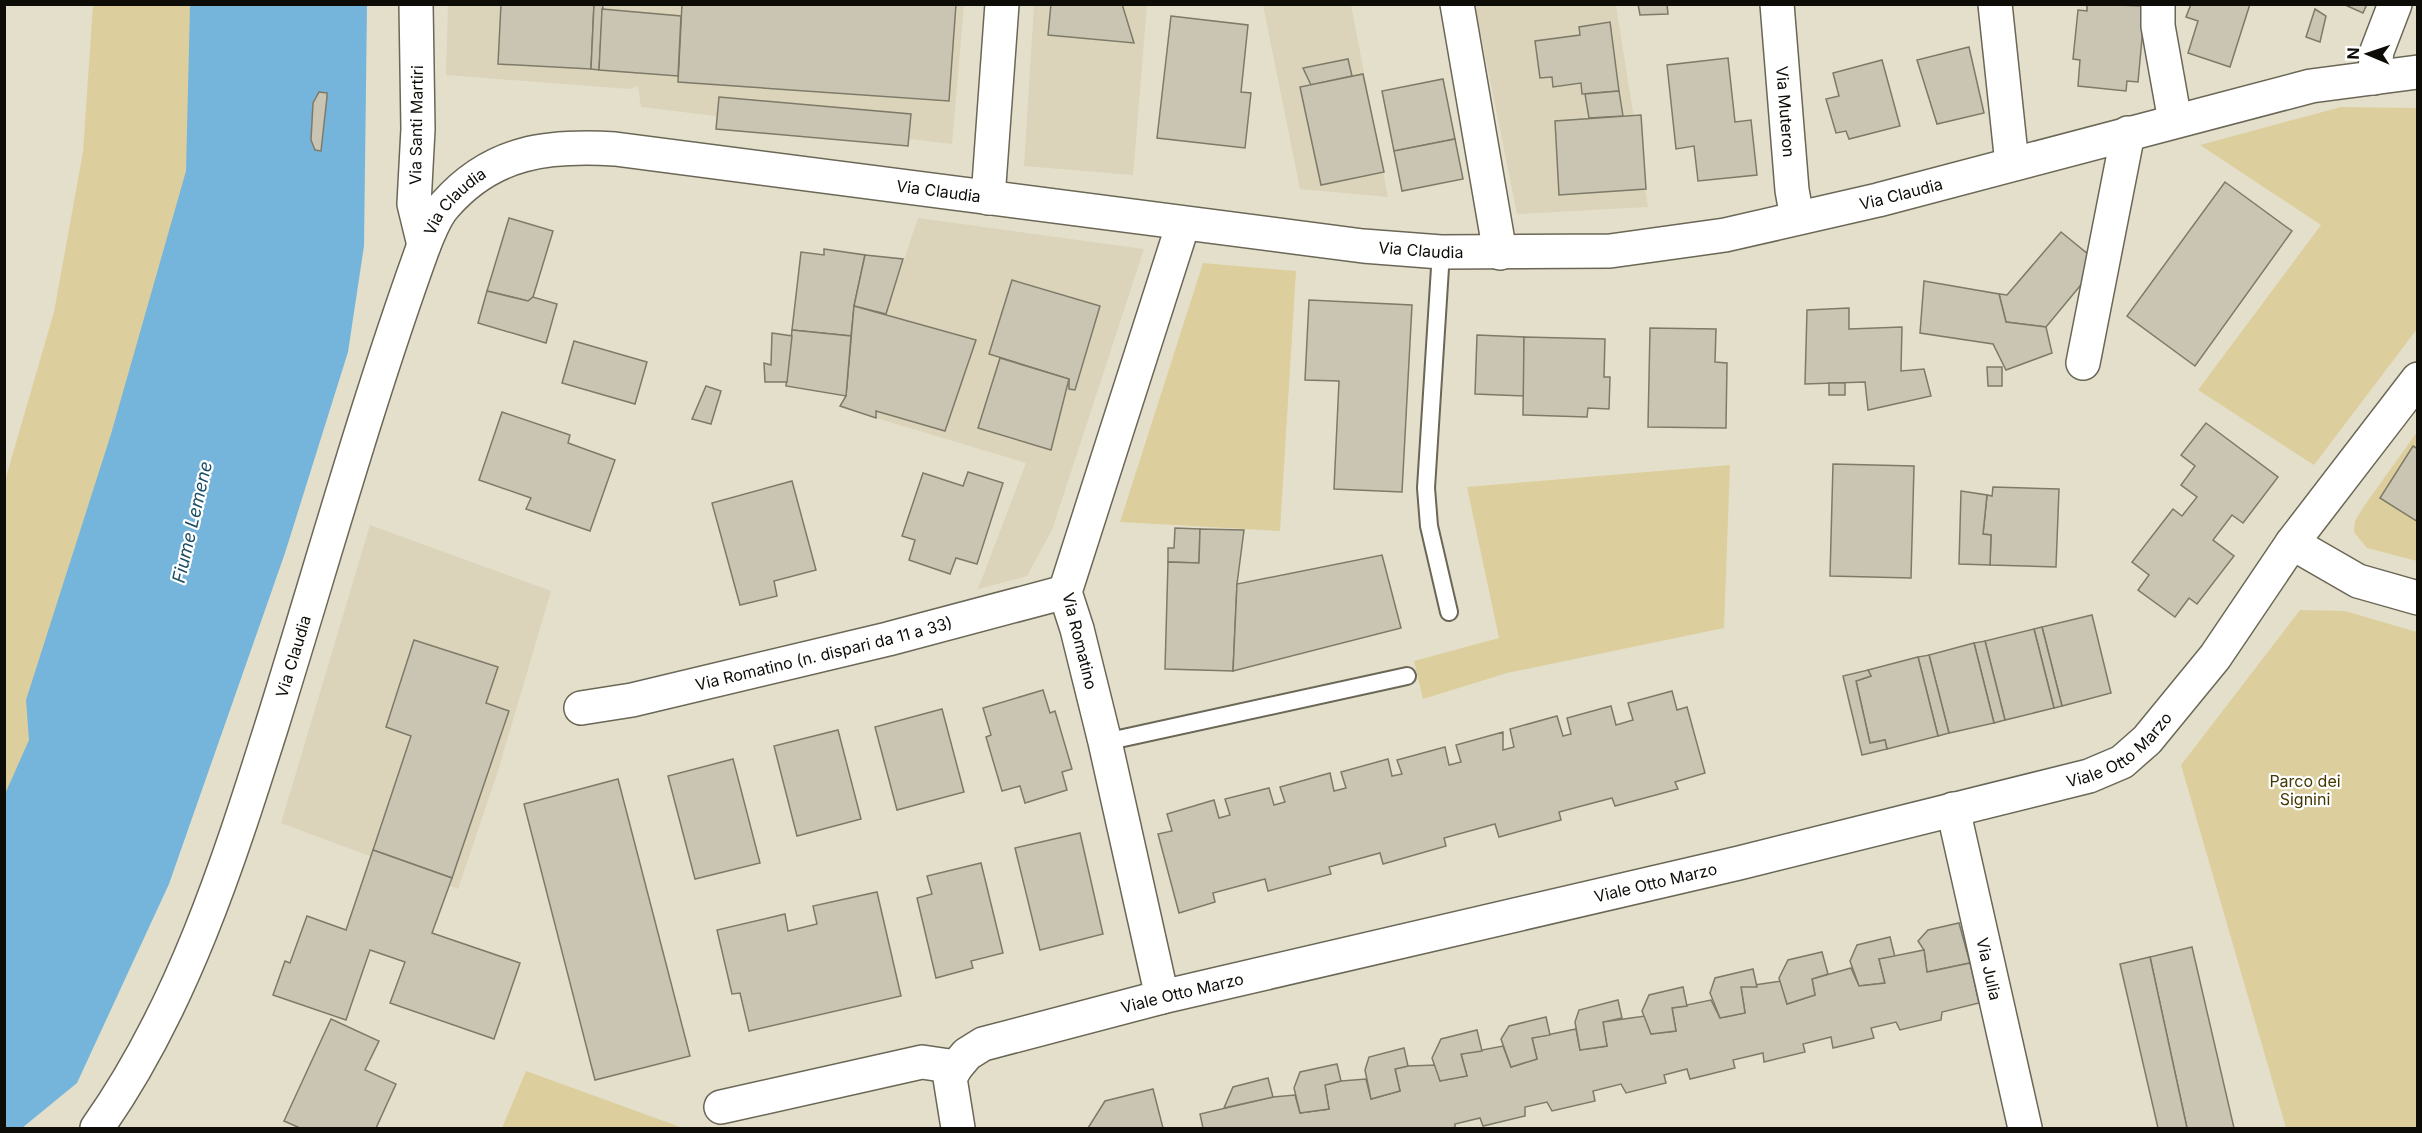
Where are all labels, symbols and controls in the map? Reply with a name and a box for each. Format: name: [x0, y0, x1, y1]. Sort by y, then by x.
north arrow: [2338, 24, 2398, 84]
text: N: [2343, 47, 2363, 60]
street label: Via Santi Martiri: [405, 65, 427, 185]
street label: Via Muteron: [1772, 65, 1799, 158]
street label: Via Claudia: [419, 163, 489, 238]
street label: Via Claudia: [1857, 173, 1945, 214]
street label: Via Claudia: [895, 176, 982, 206]
street label: Via Claudia: [1378, 237, 1463, 262]
water label: Fiume Lemene: [168, 459, 216, 585]
street label: Via Romatino: [1058, 590, 1102, 692]
street label: Via Romatino (n. dispari da 11 a 33): [693, 612, 954, 695]
street label: Via Claudia: [271, 613, 315, 700]
street label: Viale Otto Marzo: [2064, 708, 2176, 791]
park label: Parco dei Signini: [2269, 771, 2341, 809]
street label: Viale Otto Marzo: [1592, 858, 1719, 906]
street label: Via Julia: [1972, 936, 2006, 1002]
street label: Viale Otto Marzo: [1119, 968, 1246, 1017]

